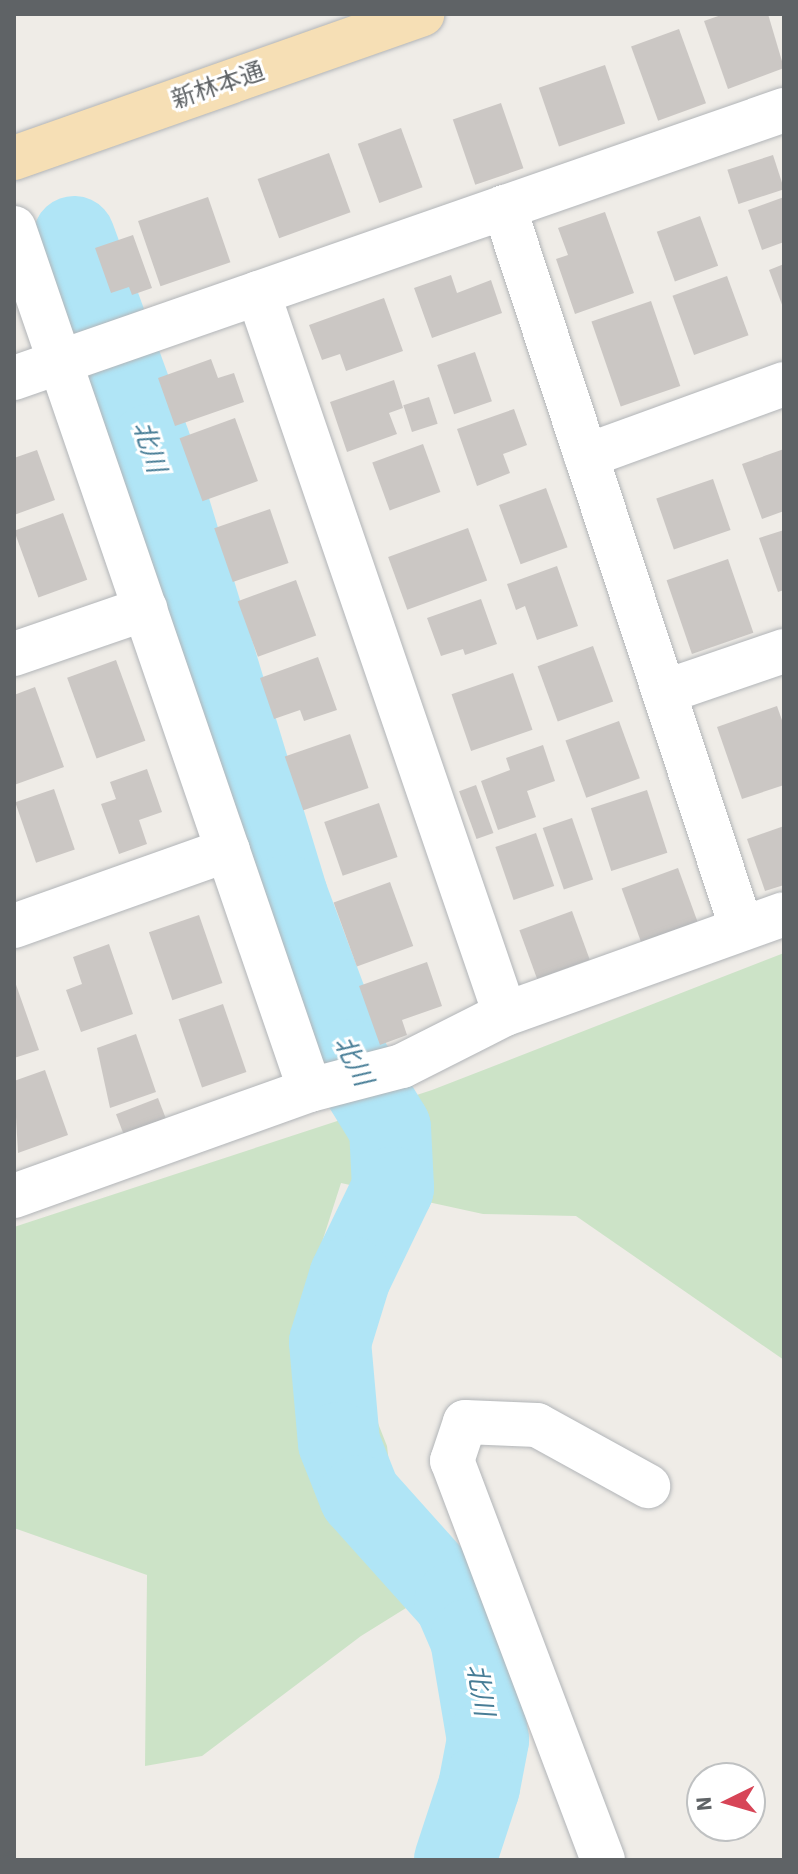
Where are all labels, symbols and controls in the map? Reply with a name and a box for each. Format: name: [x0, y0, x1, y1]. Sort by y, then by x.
street label: 新林本通: [168, 57, 268, 115]
water label: 北川: [126, 417, 172, 477]
water label: 北川: [327, 1031, 379, 1091]
water label: 北川: [460, 1662, 500, 1718]
north arrow: [686, 1762, 766, 1842]
text: N: [688, 1795, 721, 1813]

